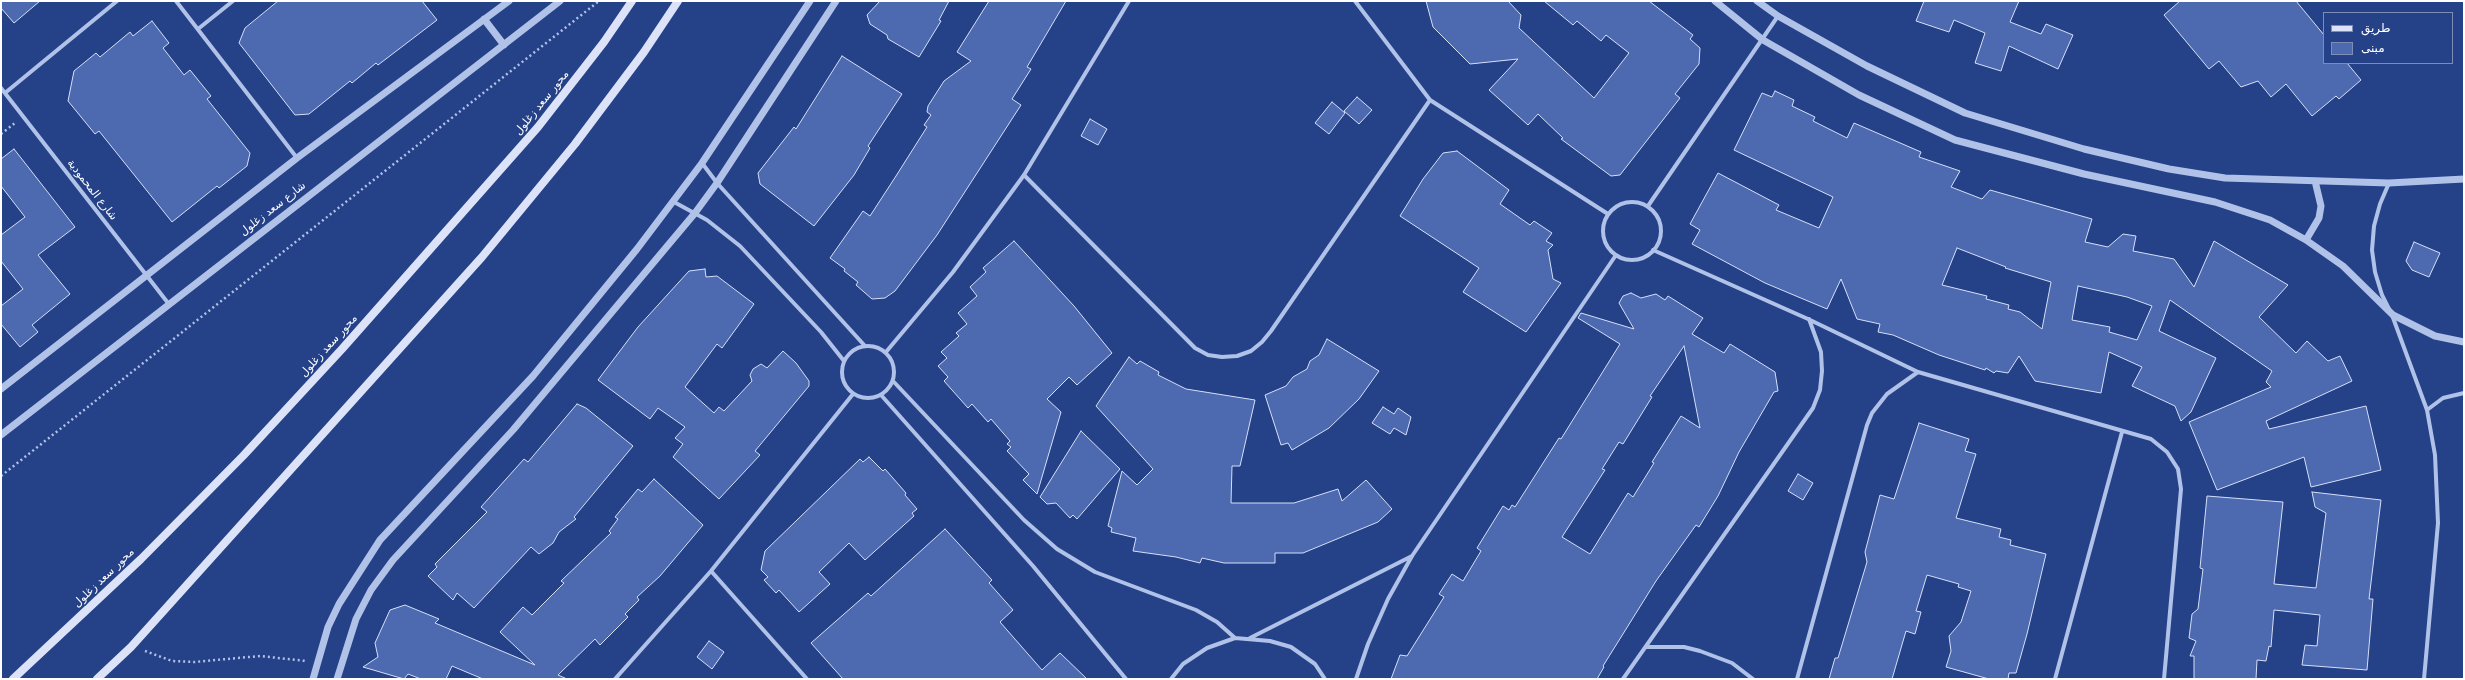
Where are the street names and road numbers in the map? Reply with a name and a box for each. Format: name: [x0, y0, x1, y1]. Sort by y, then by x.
street label: محور سعد زغلول: [512, 68, 572, 138]
street label: شارع المحمودية: [64, 157, 120, 223]
street label: شارع سعد زغلول: [237, 179, 309, 239]
street label: محور سعد زغلول: [297, 312, 361, 380]
street label: محور سعد زغلول: [71, 546, 137, 610]

